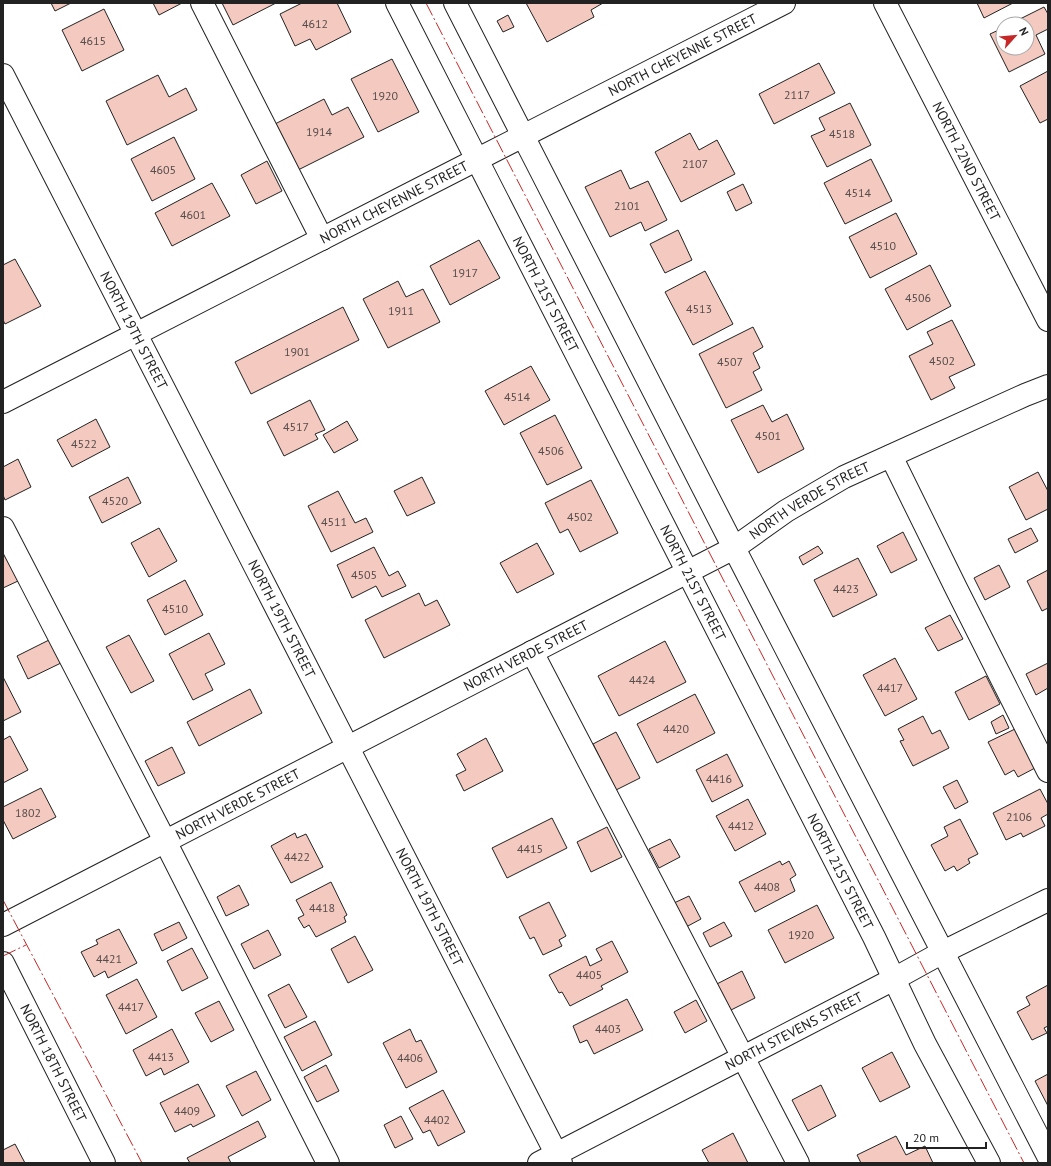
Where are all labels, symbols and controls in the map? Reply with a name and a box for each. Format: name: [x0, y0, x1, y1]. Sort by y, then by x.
street label: NORTH CHEYENNE STREET: [605, 9, 760, 100]
house number: 4612: [302, 16, 328, 31]
north arrow: [995, 16, 1035, 56]
text: N: [1016, 25, 1032, 38]
house number: 4615: [80, 33, 106, 48]
house number: 2117: [784, 87, 810, 102]
house number: 1920: [372, 88, 399, 103]
street label: NORTH 22ND STREET: [928, 99, 1005, 224]
house number: 1914: [306, 124, 333, 139]
house number: 4518: [829, 126, 855, 141]
house number: 2107: [682, 156, 708, 171]
street label: NORTH CHEYENNE STREET: [317, 157, 471, 247]
house number: 4605: [150, 162, 176, 177]
house number: 4514: [845, 185, 872, 200]
house number: 2101: [614, 198, 640, 213]
house number: 4601: [180, 207, 206, 222]
street label: NORTH 21ST STREET: [509, 233, 583, 355]
house number: 4510: [870, 238, 897, 253]
house number: 1917: [452, 265, 478, 280]
street label: NORTH 19TH STREET: [96, 268, 172, 393]
house number: 4506: [905, 290, 931, 305]
house number: 4513: [686, 301, 712, 316]
house number: 1911: [388, 303, 414, 318]
house number: 1901: [284, 344, 310, 359]
house number: 4502: [929, 353, 955, 368]
house number: 4507: [717, 354, 743, 369]
house number: 4514: [504, 389, 531, 404]
house number: 4517: [283, 419, 309, 434]
house number: 4501: [755, 428, 781, 443]
house number: 4522: [71, 436, 97, 451]
house number: 4506: [538, 443, 564, 458]
street label: NORTH VERDE STREET: [746, 457, 873, 543]
house number: 4520: [102, 493, 129, 508]
house number: 4502: [567, 509, 593, 524]
house number: 4511: [321, 514, 347, 529]
street label: NORTH 21ST STREET: [656, 522, 730, 644]
street label: NORTH 19TH STREET: [244, 557, 320, 681]
house number: 4505: [351, 567, 377, 582]
house number: 4423: [833, 581, 859, 596]
house number: 4510: [162, 601, 189, 616]
street label: NORTH VERDE STREET: [460, 616, 591, 695]
house number: 4424: [629, 672, 656, 687]
house number: 4417: [877, 680, 903, 695]
house number: 4420: [663, 721, 690, 736]
street label: NORTH VERDE STREET: [172, 764, 303, 844]
house number: 4416: [706, 771, 732, 786]
house number: 1802: [15, 805, 41, 820]
house number: 2106: [1006, 809, 1032, 824]
street label: NORTH 21ST STREET: [803, 810, 878, 932]
house number: 4412: [728, 818, 754, 833]
house number: 4415: [517, 841, 543, 856]
street label: NORTH 19TH STREET: [392, 845, 467, 969]
house number: 4422: [284, 849, 310, 864]
house number: 4408: [754, 879, 780, 894]
house number: 4418: [309, 900, 335, 915]
house number: 1920: [788, 927, 815, 942]
house number: 4421: [96, 951, 122, 966]
house number: 4405: [576, 967, 602, 982]
street label: NORTH STEVENS STREET: [722, 988, 866, 1074]
house number: 4417: [118, 999, 144, 1014]
street label: NORTH 18TH STREET: [16, 1001, 91, 1125]
house number: 4403: [595, 1021, 621, 1036]
house number: 4413: [148, 1049, 174, 1064]
house number: 4406: [397, 1050, 423, 1065]
house number: 4409: [174, 1103, 200, 1118]
house number: 4402: [424, 1112, 450, 1127]
scale bar: [907, 1124, 986, 1150]
text: 20 m: [913, 1130, 939, 1145]

